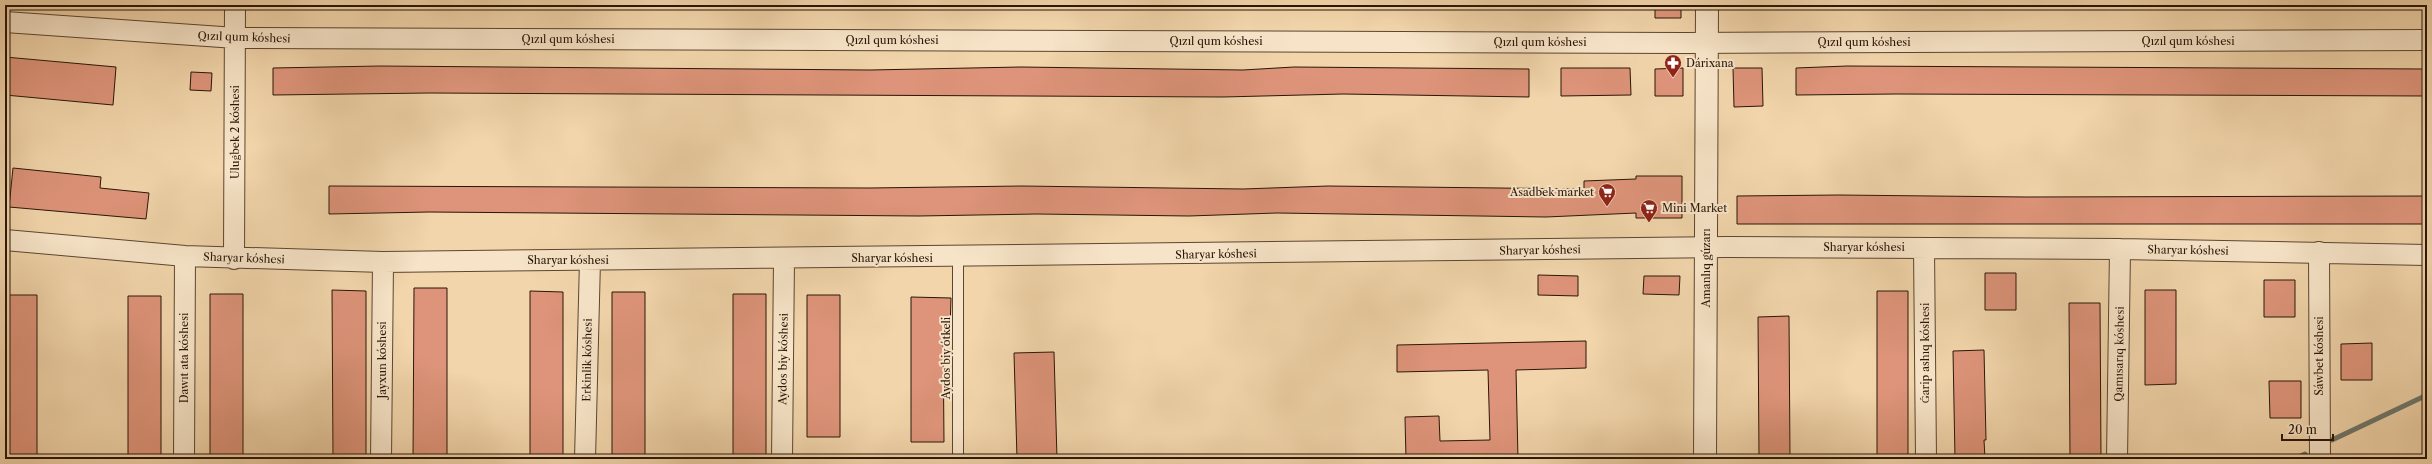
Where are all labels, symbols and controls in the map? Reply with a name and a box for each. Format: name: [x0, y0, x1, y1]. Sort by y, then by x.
street label: Qızıl qum kóshesi: [197, 28, 291, 46]
street label: Qızıl qum kóshesi: [522, 32, 615, 46]
street label: Qızıl qum kóshesi: [846, 33, 939, 47]
street label: Qızıl qum kóshesi: [1170, 34, 1263, 48]
street label: Qızıl qum kóshesi: [2142, 34, 2235, 48]
street label: Qızıl qum kóshesi: [1494, 35, 1587, 49]
street label: Qızıl qum kóshesi: [1818, 35, 1911, 49]
pharmacy icon: Dárixana: [1663, 53, 1683, 78]
place label: Dárixana: [1686, 56, 1734, 70]
street label: Uluǵbek 2 kóshesi: [228, 84, 242, 179]
supermarket icon: Asadbek market: [1597, 182, 1617, 207]
place label: Asadbek market: [1509, 185, 1594, 199]
supermarket icon: Mini Market: [1639, 198, 1659, 223]
place label: Mini Market: [1662, 201, 1727, 215]
street label: Amanlıq gúzarı: [1699, 228, 1713, 309]
street label: Sharyar kóshesi: [1823, 240, 1905, 254]
street label: Sharyar kóshesi: [1499, 242, 1582, 258]
street label: Sharyar kóshesi: [2147, 242, 2230, 258]
street label: Sharyar kóshesi: [1175, 246, 1258, 262]
street label: Sharyar kóshesi: [203, 250, 286, 266]
street label: Sharyar kóshesi: [851, 251, 933, 265]
street label: Sharyar kóshesi: [527, 253, 609, 267]
street label: Ǵarip ashıq kóshesi: [1918, 302, 1932, 403]
street label: Qamısarıq kóshesi: [2111, 306, 2127, 402]
street label: Dawıt ata kóshesi: [177, 312, 191, 403]
street label: Aydos biy kóshesi: [775, 312, 791, 406]
street label: Aydos biy ótkeli: [939, 316, 953, 400]
street label: Sáwbet kóshesi: [2312, 316, 2326, 396]
street label: Erkinlik kóshesi: [579, 318, 595, 402]
street label: Jayxun kóshesi: [375, 321, 389, 401]
scale bar: [2282, 416, 2333, 442]
text: 20 m: [2288, 422, 2317, 437]

